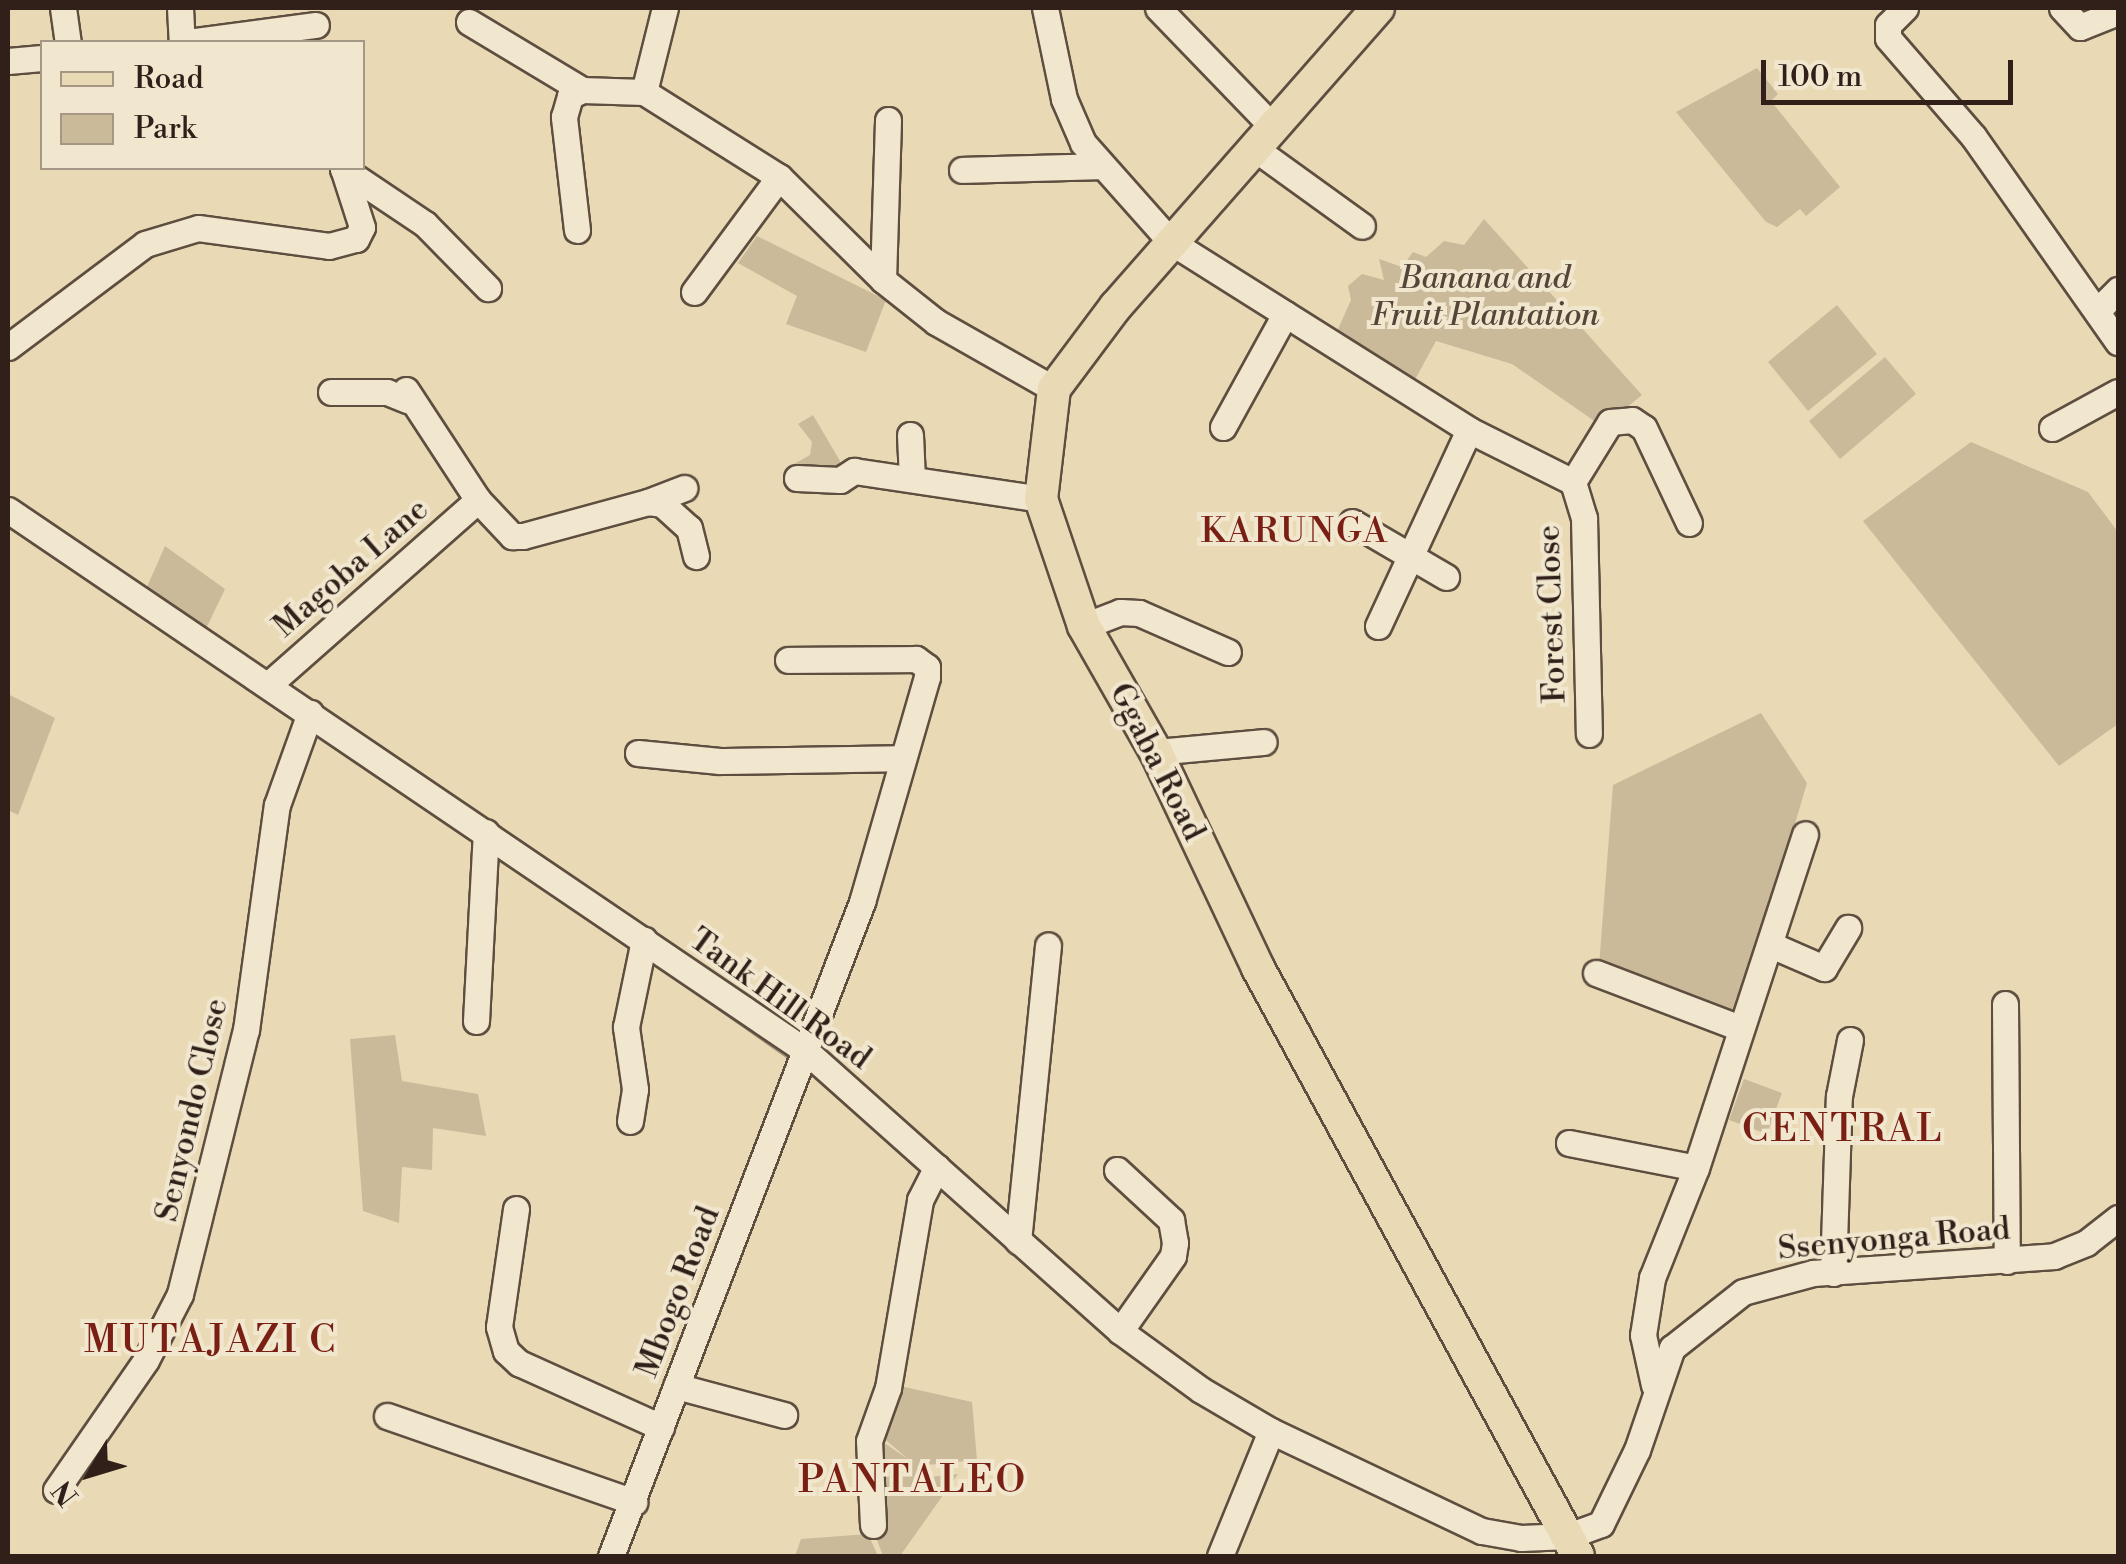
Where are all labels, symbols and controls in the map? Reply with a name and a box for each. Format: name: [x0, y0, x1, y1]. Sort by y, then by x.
legend: [40, 40, 365, 170]
scale bar: [1766, 40, 2018, 102]
text: 100 m: [1778, 58, 1862, 96]
text: Road: [134, 60, 204, 98]
text: Park: [134, 110, 196, 148]
park label: Banana and Fruit Plantation: [1371, 260, 1599, 335]
street label: Magoba Lane: [266, 490, 436, 646]
district label: KARUNGA: [1201, 511, 1389, 553]
street label: Forest Close: [1530, 524, 1574, 704]
street label: Ggaba Road: [1101, 677, 1213, 847]
street label: Tank Hill Road: [682, 920, 878, 1078]
street label: Senyondo Close: [148, 995, 236, 1225]
district label: CENTRAL: [1742, 1107, 1944, 1153]
street label: Mbogo Road: [628, 1201, 728, 1383]
street label: Ssenyonga Road: [1776, 1210, 2012, 1268]
district label: MUTAJAZI C: [84, 1318, 338, 1364]
north arrow: [40, 1424, 140, 1524]
district label: PANTALEO: [798, 1458, 1028, 1504]
text: N: [45, 1473, 87, 1512]

